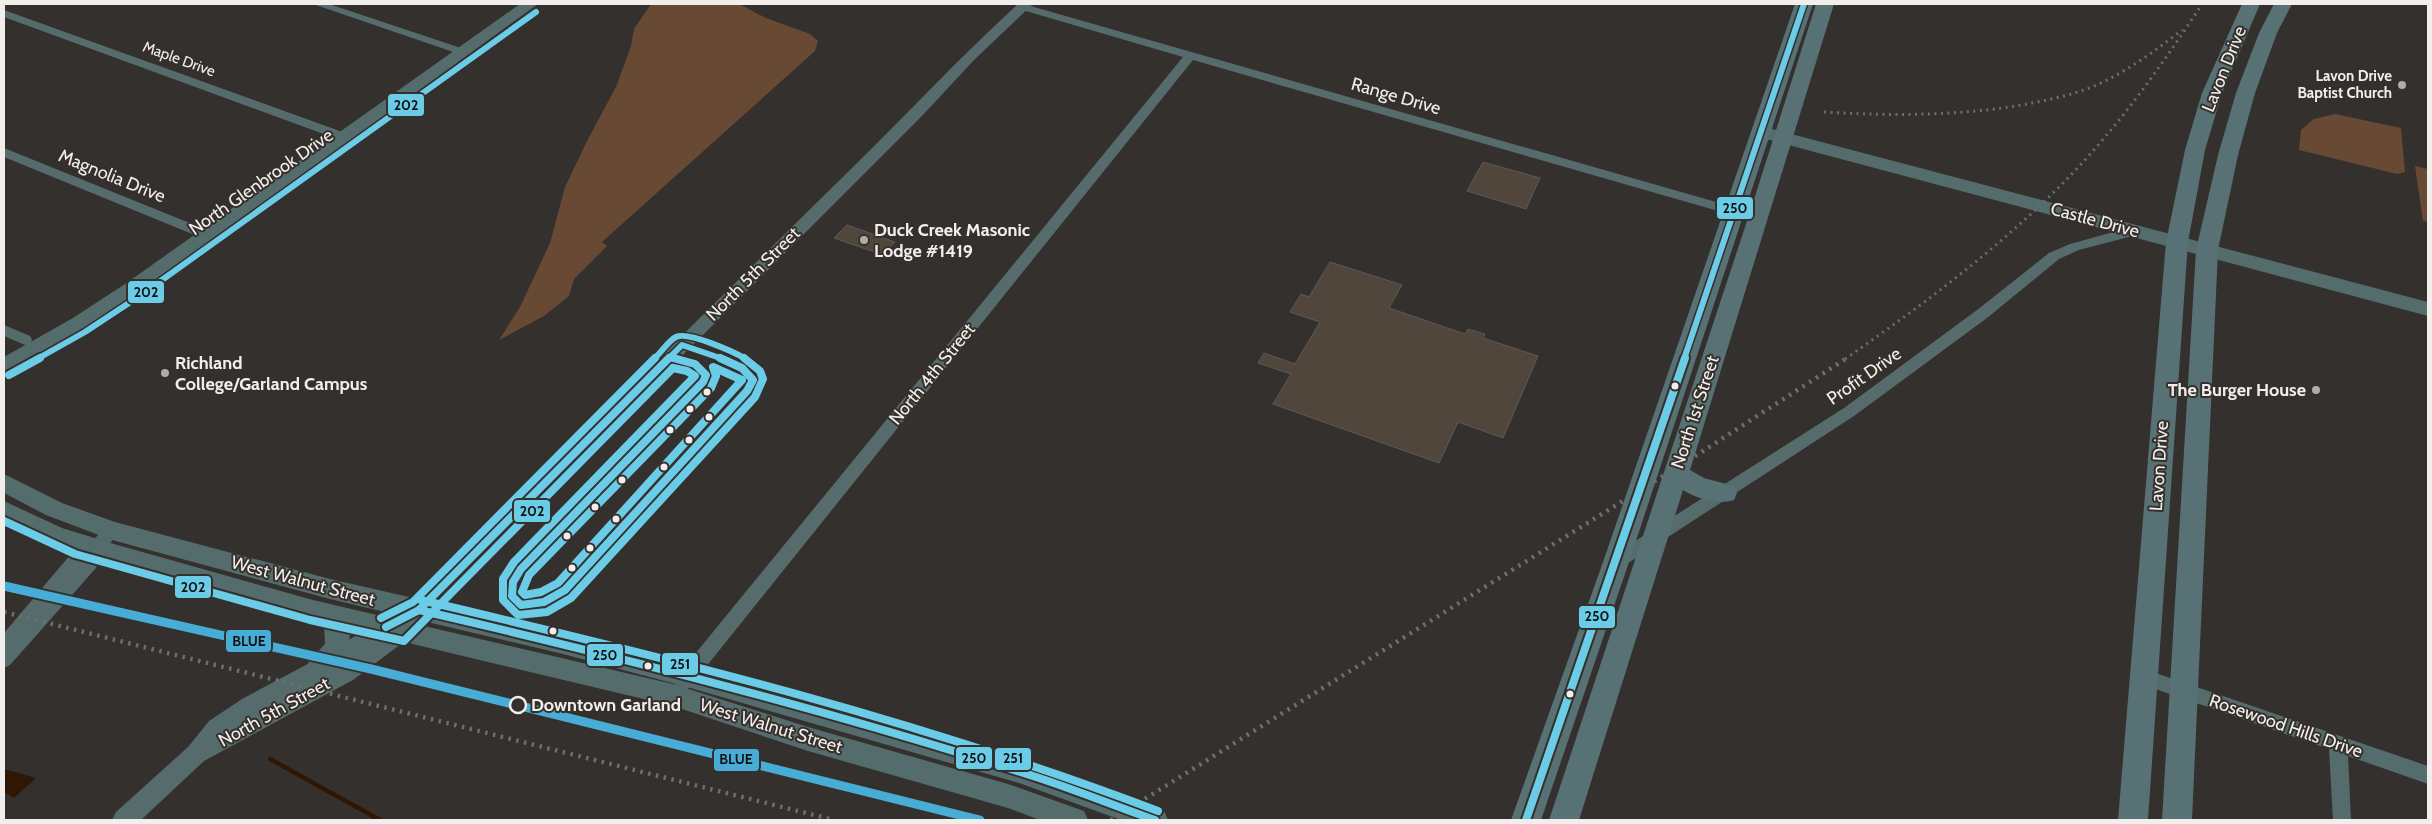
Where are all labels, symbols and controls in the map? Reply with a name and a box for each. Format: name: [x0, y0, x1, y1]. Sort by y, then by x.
street label: Lavon Drive: [2197, 23, 2251, 115]
street label: Maple Drive: [140, 38, 218, 81]
place label: Lavon Drive Baptist Church: [2297, 67, 2392, 102]
street label: Range Drive: [1349, 73, 1443, 119]
marker: Lavon Drive Baptist Church: [2396, 79, 2408, 91]
line badge: 202: [387, 93, 425, 117]
text: 202: [394, 96, 418, 114]
street label: North Glenbrook Drive: [185, 124, 337, 240]
street label: Magnolia Drive: [55, 145, 169, 207]
line badge: 250: [1716, 196, 1754, 220]
street label: Castle Drive: [2048, 198, 2142, 242]
text: 250: [1723, 199, 1748, 217]
place label: Duck Creek Masonic Lodge #1419: [874, 219, 1030, 262]
street label: North 5th Street: [701, 222, 805, 326]
marker: Duck Creek Masonic Lodge #1419: [858, 234, 870, 246]
line badge: 202: [127, 280, 165, 304]
text: 202: [134, 283, 158, 301]
street label: North 4th Street: [884, 319, 980, 429]
street label: Profit Drive: [1823, 342, 1905, 410]
place label: Richland College/Garland Campus: [175, 352, 368, 395]
street label: North 1st Street: [1666, 353, 1724, 471]
marker: Richland College/Garland Campus: [159, 367, 171, 379]
place label: The Burger House: [2168, 379, 2306, 401]
unlabelled marker: [1670, 381, 1680, 391]
marker: The Burger House: [2310, 384, 2322, 396]
unlabelled marker: [702, 387, 712, 397]
unlabelled marker: [685, 404, 695, 414]
unlabelled marker: [704, 412, 714, 422]
street label: Lavon Drive: [2145, 420, 2173, 512]
unlabelled marker: [665, 425, 675, 435]
unlabelled marker: [684, 435, 694, 445]
unlabelled marker: [659, 462, 669, 472]
unlabelled marker: [617, 475, 627, 485]
line badge: 202: [513, 499, 551, 523]
text: 202: [520, 502, 544, 520]
unlabelled marker: [590, 502, 600, 512]
unlabelled marker: [611, 514, 621, 524]
unlabelled marker: [562, 531, 572, 541]
unlabelled marker: [585, 543, 595, 553]
street label: West Walnut Street: [229, 551, 377, 611]
unlabelled marker: [567, 563, 577, 573]
line badge: 202: [174, 575, 212, 599]
text: 202: [181, 578, 205, 596]
line badge: 250: [1578, 605, 1616, 629]
text: 250: [1585, 607, 1610, 625]
unlabelled marker: [548, 626, 558, 636]
line badge: BLUE: [225, 629, 272, 653]
text: BLUE: [232, 632, 266, 650]
line badge: 250: [586, 643, 624, 667]
text: 250: [593, 646, 618, 664]
line badge: 251: [661, 652, 699, 676]
text: 251: [670, 655, 690, 673]
unlabelled marker: [643, 661, 653, 671]
street label: North 5th Street: [215, 672, 333, 752]
unlabelled marker: [1565, 689, 1575, 699]
street label: Rosewood Hills Drive: [2206, 689, 2366, 763]
place label: Downtown Garland: [531, 694, 681, 716]
street label: West Walnut Street: [697, 694, 845, 758]
marker: Downtown Garland: [509, 696, 527, 714]
line badge: 250: [955, 746, 993, 770]
line badge: 251: [994, 747, 1032, 771]
line badge: BLUE: [713, 748, 760, 772]
text: 250: [962, 749, 987, 767]
text: 251: [1003, 749, 1023, 767]
text: BLUE: [719, 750, 753, 768]

